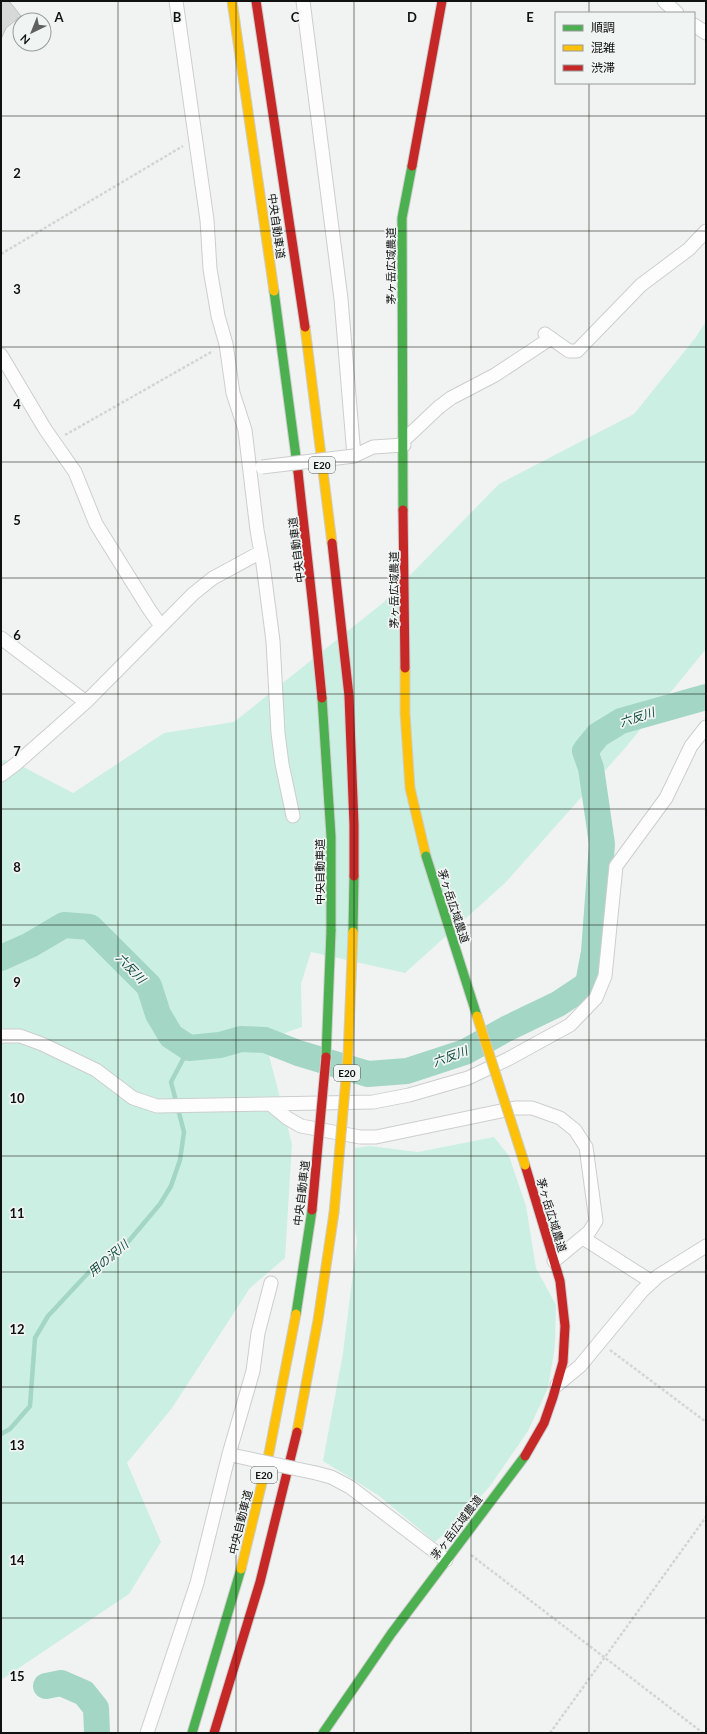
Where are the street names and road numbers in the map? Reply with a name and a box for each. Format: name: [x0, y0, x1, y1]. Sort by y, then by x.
street label: 中央自動車道: [266, 192, 288, 260]
street label: 茅ヶ岳広域農道: [384, 228, 397, 305]
road number: E20: [309, 457, 335, 473]
street label: 中央自動車道: [286, 516, 306, 584]
street label: 茅ヶ岳広域農道: [387, 552, 400, 629]
street label: 中央自動車道: [313, 839, 326, 905]
street label: 茅ヶ岳広域農道: [436, 867, 472, 945]
road number: E20: [334, 1065, 360, 1081]
street label: 中央自動車道: [291, 1159, 311, 1227]
street label: 茅ヶ岳広域農道: [535, 1176, 569, 1254]
road number: E20: [251, 1467, 277, 1483]
street label: 中央自動車道: [226, 1488, 254, 1556]
street label: 茅ヶ岳広域農道: [428, 1492, 484, 1562]

